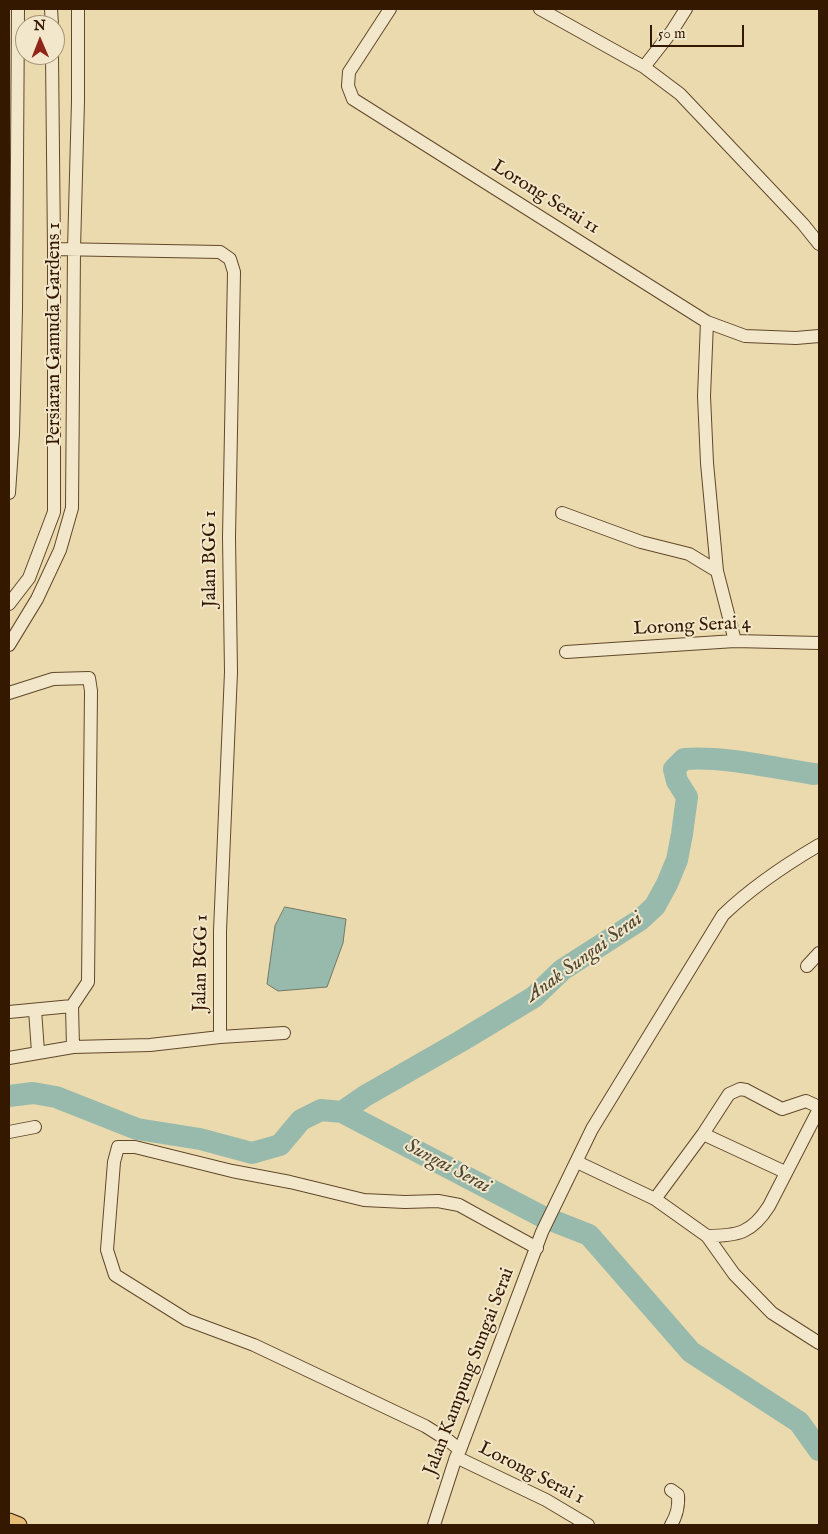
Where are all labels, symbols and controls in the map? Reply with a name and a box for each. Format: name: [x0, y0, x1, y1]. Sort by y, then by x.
north arrow: [15, 15, 65, 65]
scale bar: [653, 15, 747, 47]
text: N: [34, 17, 46, 35]
text: 50 m: [658, 24, 686, 43]
street label: Lorong Serai 11: [487, 156, 603, 240]
street label: Persiaran Gamuda Gardens 1: [44, 222, 66, 446]
street label: Jalan BGG 1: [200, 510, 222, 608]
street label: Lorong Serai 4: [633, 613, 751, 641]
water label: Anak Sungai Serai: [522, 908, 648, 1008]
street label: Jalan BGG 1: [190, 914, 214, 1012]
water label: Sungai Serai: [400, 1134, 494, 1200]
street label: Jalan Kampung Sungai Serai: [420, 1265, 520, 1479]
street label: Lorong Serai 1: [474, 1438, 588, 1510]

